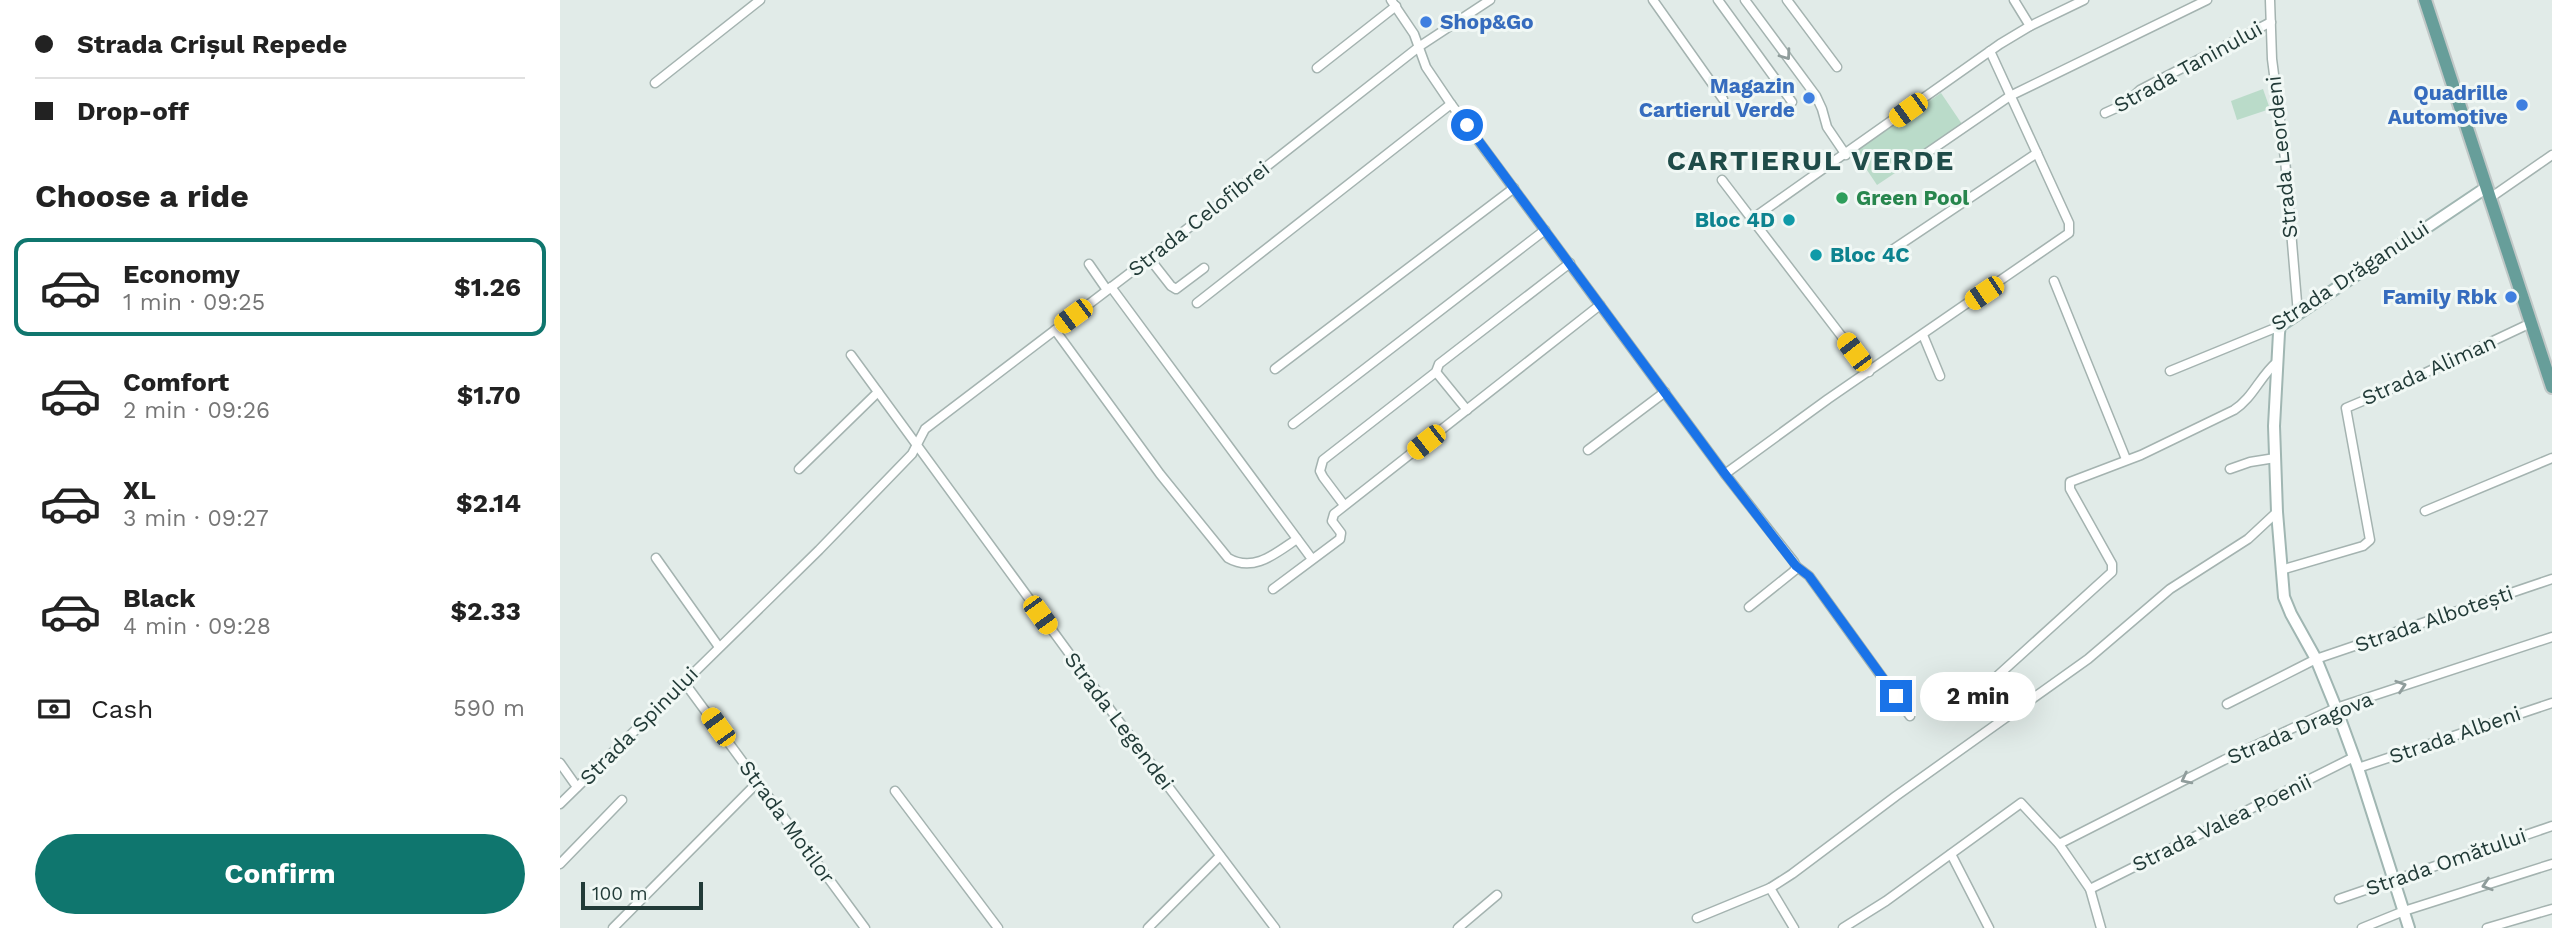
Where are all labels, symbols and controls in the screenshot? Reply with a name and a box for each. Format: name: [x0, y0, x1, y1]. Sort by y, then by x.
place label: Shop&Go: [1440, 9, 1534, 34]
marker: Shop&Go: [1418, 14, 1434, 30]
street label: Strada Taninului: [2109, 16, 2266, 118]
text: Strada Crișul Repede: [77, 29, 347, 59]
one-way arrow: [1778, 47, 1790, 60]
place label: Magazin Cartierul Verde: [1639, 73, 1795, 122]
street label: Strada Leordeni: [2261, 75, 2302, 240]
place label: Quadrille Automotive: [2388, 80, 2508, 129]
car: [1885, 89, 1932, 131]
marker: Magazin Cartierul Verde: [1801, 90, 1817, 106]
text: Drop-off: [77, 96, 189, 126]
marker: Quadrille Automotive: [2514, 97, 2530, 113]
route start: [1451, 109, 1483, 141]
district label: CARTIERUL VERDE: [1667, 144, 1955, 177]
street label: Strada Celofibrei: [1123, 156, 1274, 282]
text: Choose a ride: [35, 177, 249, 215]
place label: Green Pool: [1856, 185, 1969, 210]
marker: Green Pool: [1834, 190, 1850, 206]
place label: Bloc 4D: [1695, 207, 1775, 232]
marker: Bloc 4D: [1781, 212, 1797, 228]
street label: Strada Drăganului: [2266, 215, 2433, 336]
place label: Bloc 4C: [1830, 242, 1910, 267]
marker: Bloc 4C: [1808, 247, 1824, 263]
icon: car: [39, 256, 102, 319]
text: Economy: [123, 259, 240, 289]
text: $1.26: [454, 272, 521, 302]
car: [1961, 273, 2008, 313]
place label: Family Rbk: [2383, 284, 2498, 309]
text: 1 min · 09:25: [123, 289, 265, 316]
marker: Family Rbk: [2503, 289, 2519, 305]
car: [1050, 295, 1097, 337]
car: [1833, 329, 1876, 375]
street label: Strada Aliman: [2358, 329, 2500, 410]
icon: car: [39, 364, 102, 427]
text: Comfort: [123, 367, 229, 397]
text: $1.70: [457, 380, 521, 410]
text: 2 min · 09:26: [123, 397, 270, 424]
car: [1403, 421, 1450, 463]
icon: car: [39, 472, 102, 535]
text: XL: [123, 475, 156, 505]
text: $2.14: [456, 488, 521, 518]
text: 3 min · 09:27: [123, 505, 269, 532]
icon: car: [39, 580, 102, 643]
street label: Strada Albotești: [2352, 580, 2516, 657]
text: Black: [123, 583, 195, 613]
car: [1020, 592, 1061, 638]
text: $2.33: [450, 596, 521, 626]
text: 4 min · 09:28: [123, 613, 271, 640]
street label: Strada Legendei: [1060, 647, 1179, 794]
street label: Strada Spinului: [574, 661, 703, 790]
callout: 2 min: [1920, 672, 2036, 720]
route end: [1880, 680, 1912, 712]
one-way arrow: [2395, 680, 2407, 695]
text: 2 min: [1947, 683, 2009, 710]
street label: Strada Dragova: [2223, 686, 2376, 769]
icon: cash: [35, 690, 73, 728]
text: Cash: [91, 694, 153, 724]
text: 590 m: [453, 695, 525, 722]
street label: Strada Albeni: [2386, 700, 2524, 769]
car: [698, 704, 739, 750]
street label: Strada Motilor: [734, 755, 841, 889]
street label: Strada Valea Poenii: [2128, 768, 2315, 877]
one-way arrow: [2181, 770, 2193, 784]
street label: Strada Omătului: [2362, 822, 2529, 901]
button: Confirm: [35, 834, 525, 914]
one-way arrow: [2481, 876, 2493, 891]
scale bar: [581, 879, 704, 911]
text: 100 m: [592, 882, 648, 905]

